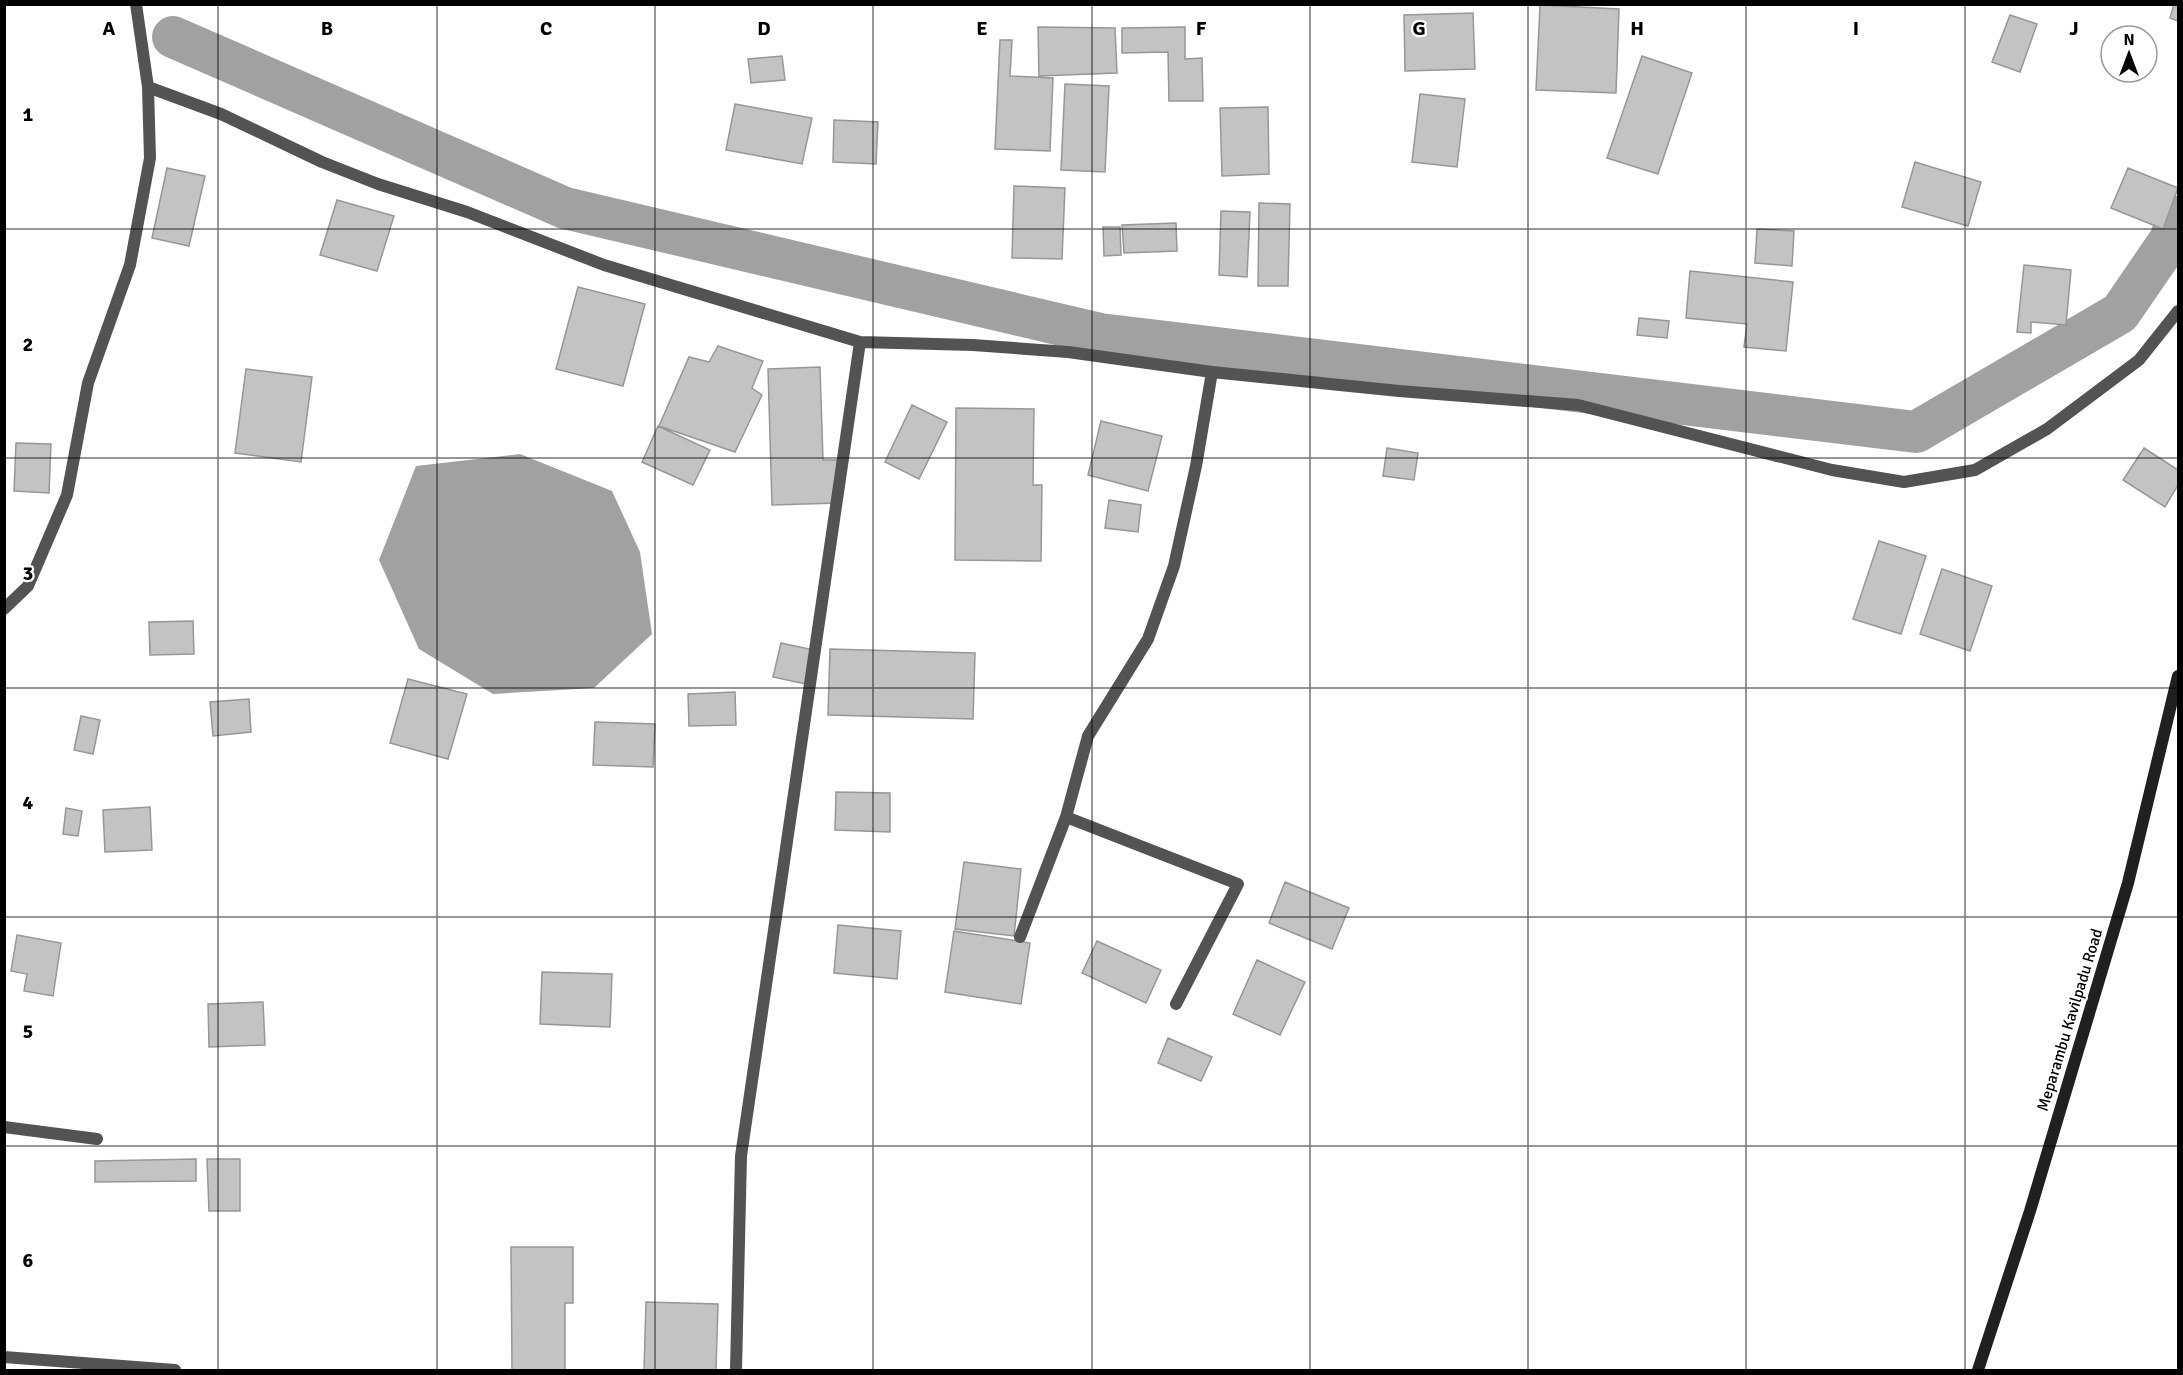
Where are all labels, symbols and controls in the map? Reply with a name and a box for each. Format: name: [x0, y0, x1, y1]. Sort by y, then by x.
text: A: [103, 16, 116, 41]
text: B: [321, 16, 333, 41]
text: C: [540, 16, 552, 41]
text: D: [757, 16, 771, 41]
text: E: [976, 16, 988, 41]
text: F: [1196, 16, 1207, 41]
text: G: [1412, 16, 1426, 41]
text: H: [1630, 16, 1644, 41]
text: I: [1853, 16, 1859, 41]
text: J: [2069, 16, 2079, 41]
north arrow: [2099, 24, 2159, 84]
text: N: [2123, 30, 2135, 50]
text: 1: [23, 102, 34, 127]
text: 2: [23, 332, 33, 357]
text: 3: [23, 561, 33, 586]
text: 4: [23, 790, 34, 815]
street label: Meparambu Kavilpadu Road: [2033, 926, 2107, 1114]
text: 5: [23, 1019, 33, 1044]
text: 6: [23, 1248, 34, 1273]

